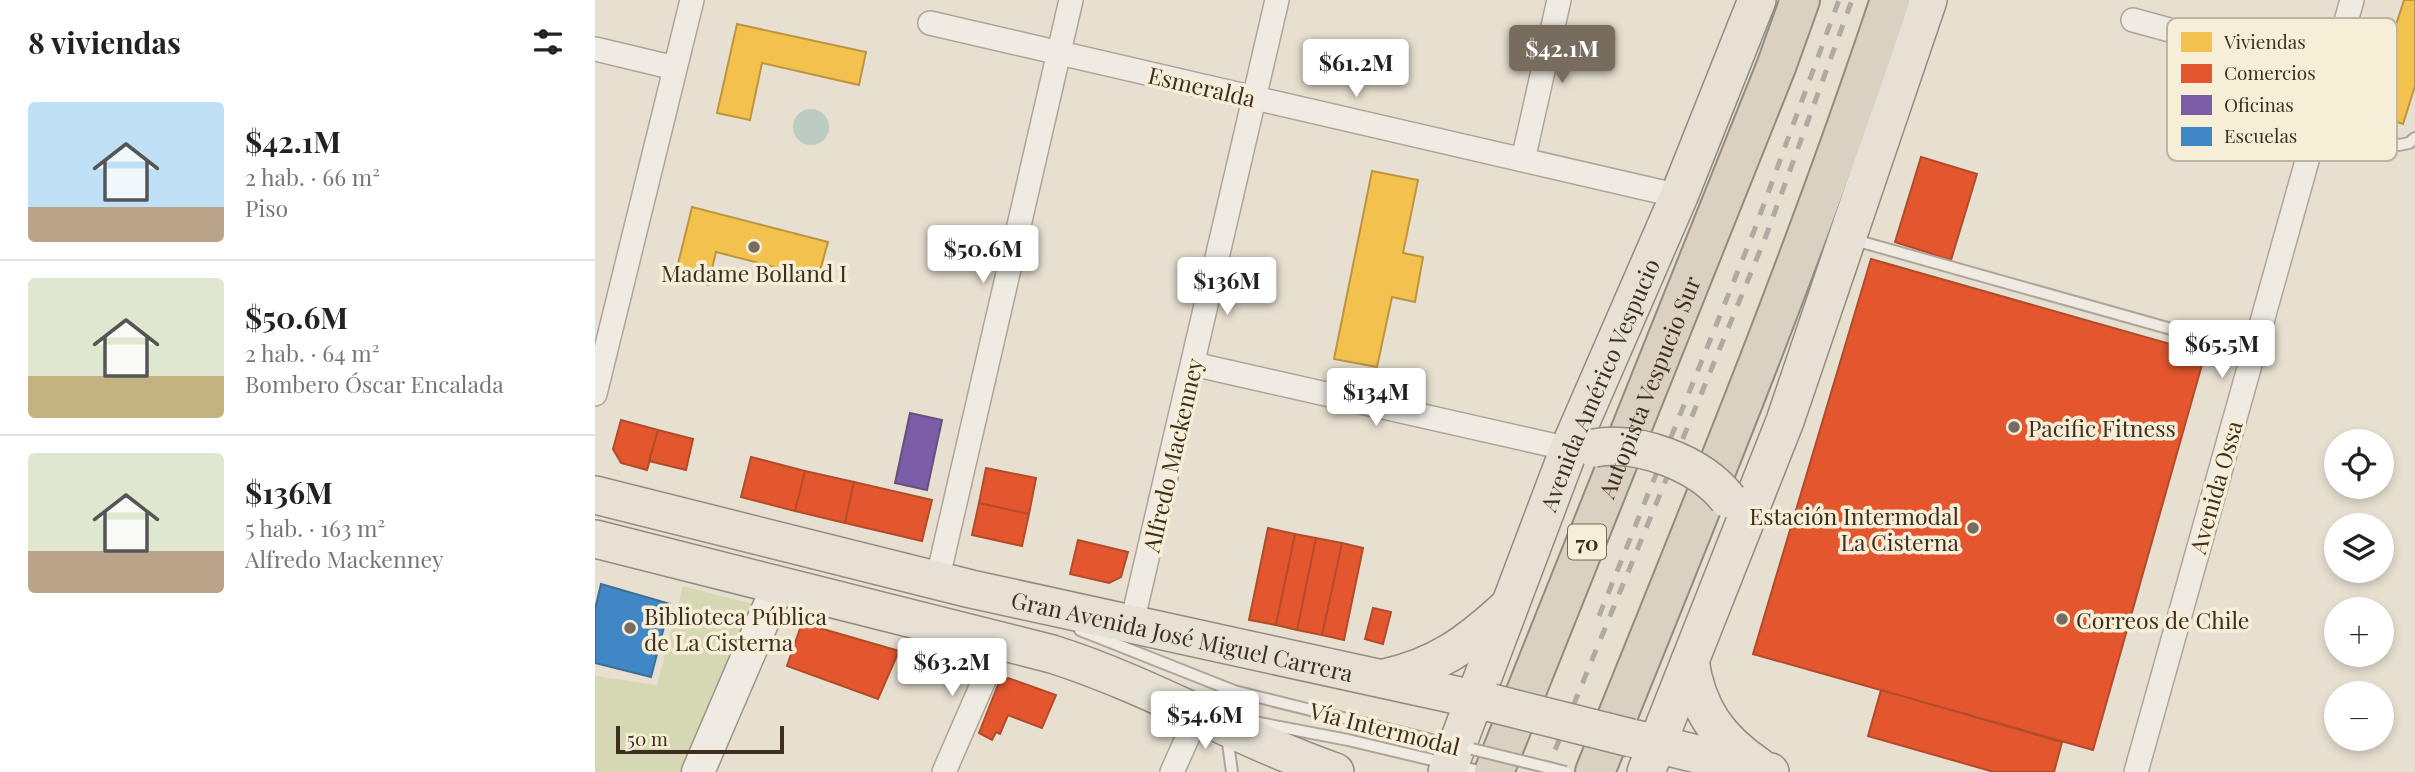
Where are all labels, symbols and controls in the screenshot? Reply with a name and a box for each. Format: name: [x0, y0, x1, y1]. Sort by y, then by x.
legend: [2167, 18, 2397, 161]
text: 8 viviendas: [28, 22, 181, 62]
icon: filters: [529, 23, 567, 61]
pin: $42.1M: [1505, 25, 1619, 85]
text: Viviendas: [2223, 28, 2306, 54]
text: $42.1M: [1525, 32, 1599, 63]
pin: $61.2M: [1299, 40, 1413, 99]
text: $61.2M: [1319, 46, 1393, 77]
street label: Esmeralda: [1145, 59, 1259, 114]
text: Comercios: [2224, 59, 2316, 85]
text: Oficinas: [2224, 91, 2294, 117]
text: $42.1M: [245, 121, 341, 161]
text: Escuelas: [2224, 122, 2297, 148]
icon: home: [84, 130, 168, 214]
text: 2 hab. · 66 m²: [245, 161, 380, 192]
text: Piso: [245, 192, 288, 223]
pin: $50.6M: [926, 226, 1040, 285]
text: $50.6M: [943, 232, 1023, 263]
marker: Madame Bolland I: [746, 239, 762, 255]
street label: Avenida Américo Vespucio: [1531, 253, 1666, 516]
place label: Madame Bolland I: [661, 257, 847, 288]
pin: $136M: [1178, 258, 1276, 317]
text: $136M: [1193, 264, 1261, 295]
street label: Autopista Vespucio Sur: [1589, 271, 1706, 503]
text: $50.6M: [245, 297, 348, 337]
icon: home: [84, 306, 168, 390]
pin: $65.5M: [2165, 320, 2279, 380]
text: $65.5M: [2185, 327, 2259, 358]
text: 2 hab. · 64 m²: [245, 337, 379, 368]
street label: Alfredo Mackenney: [1134, 354, 1210, 556]
text: Bombero Óscar Encalada: [245, 368, 504, 399]
pin: $134M: [1327, 368, 1425, 428]
text: $134M: [1343, 375, 1409, 406]
place label: Pacific Fitness: [2028, 412, 2176, 443]
street label: Avenida Ossa: [2181, 416, 2249, 558]
marker: Pacific Fitness: [2006, 419, 2022, 435]
map controls: [2324, 429, 2394, 751]
button: locate: [2324, 429, 2394, 499]
text: $136M: [245, 472, 333, 512]
icon: home: [84, 481, 168, 565]
place label: Estación Intermodal La Cisterna: [1749, 500, 1960, 557]
text: 5 hab. · 163 m²: [245, 512, 385, 543]
button: layers: [2324, 513, 2394, 583]
marker: Estación Intermodal La Cisterna: [1965, 520, 1981, 536]
road number: 70: [1568, 524, 1606, 560]
text: Alfredo Mackenney: [245, 543, 443, 574]
street label: Gran Avenida José Miguel Carrera: [1009, 583, 1357, 688]
button: +: [2324, 597, 2394, 667]
place label: Biblioteca Pública de La Cisterna: [644, 600, 827, 657]
place label: Correos de Chile: [2076, 604, 2250, 635]
marker: Correos de Chile: [2054, 611, 2070, 627]
marker: Biblioteca Pública de La Cisterna: [622, 620, 638, 636]
pin: $63.2M: [895, 638, 1009, 698]
text: $63.2M: [914, 645, 990, 676]
button: −: [2324, 681, 2394, 751]
pin: $54.6M: [1148, 692, 1262, 751]
street label: Vía Intermodal: [1306, 694, 1464, 762]
text: $54.6M: [1167, 698, 1243, 729]
scale bar: [616, 723, 784, 755]
text: 50 m: [627, 725, 668, 751]

